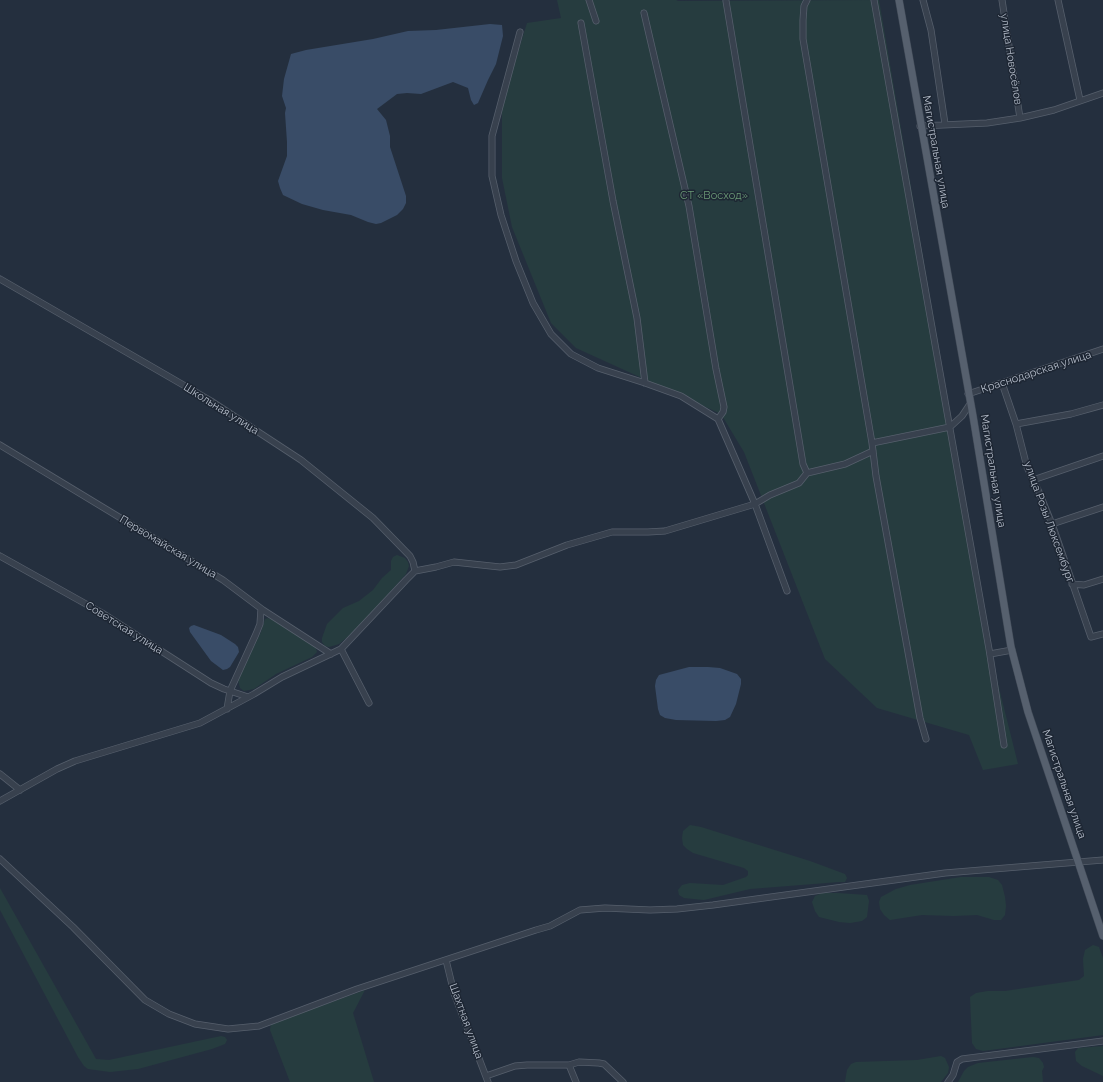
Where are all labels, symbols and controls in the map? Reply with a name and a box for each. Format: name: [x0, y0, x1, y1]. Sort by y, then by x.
street label: улица Новосёлов: [997, 13, 1025, 105]
street label: Магистральная улица: [920, 95, 952, 209]
park label: СТ «Восход»: [680, 189, 748, 203]
street label: Краснодарская улица: [979, 348, 1093, 396]
street label: Школьная улица: [181, 381, 261, 437]
street label: Магистральная улица: [978, 414, 1008, 528]
street label: улица Розы Люксембург: [1021, 459, 1077, 585]
street label: Первомайская улица: [117, 513, 219, 581]
street label: Советская улица: [83, 599, 165, 657]
street label: Магистральная улица: [1039, 728, 1089, 840]
street label: Шахтная улица: [446, 981, 486, 1061]

